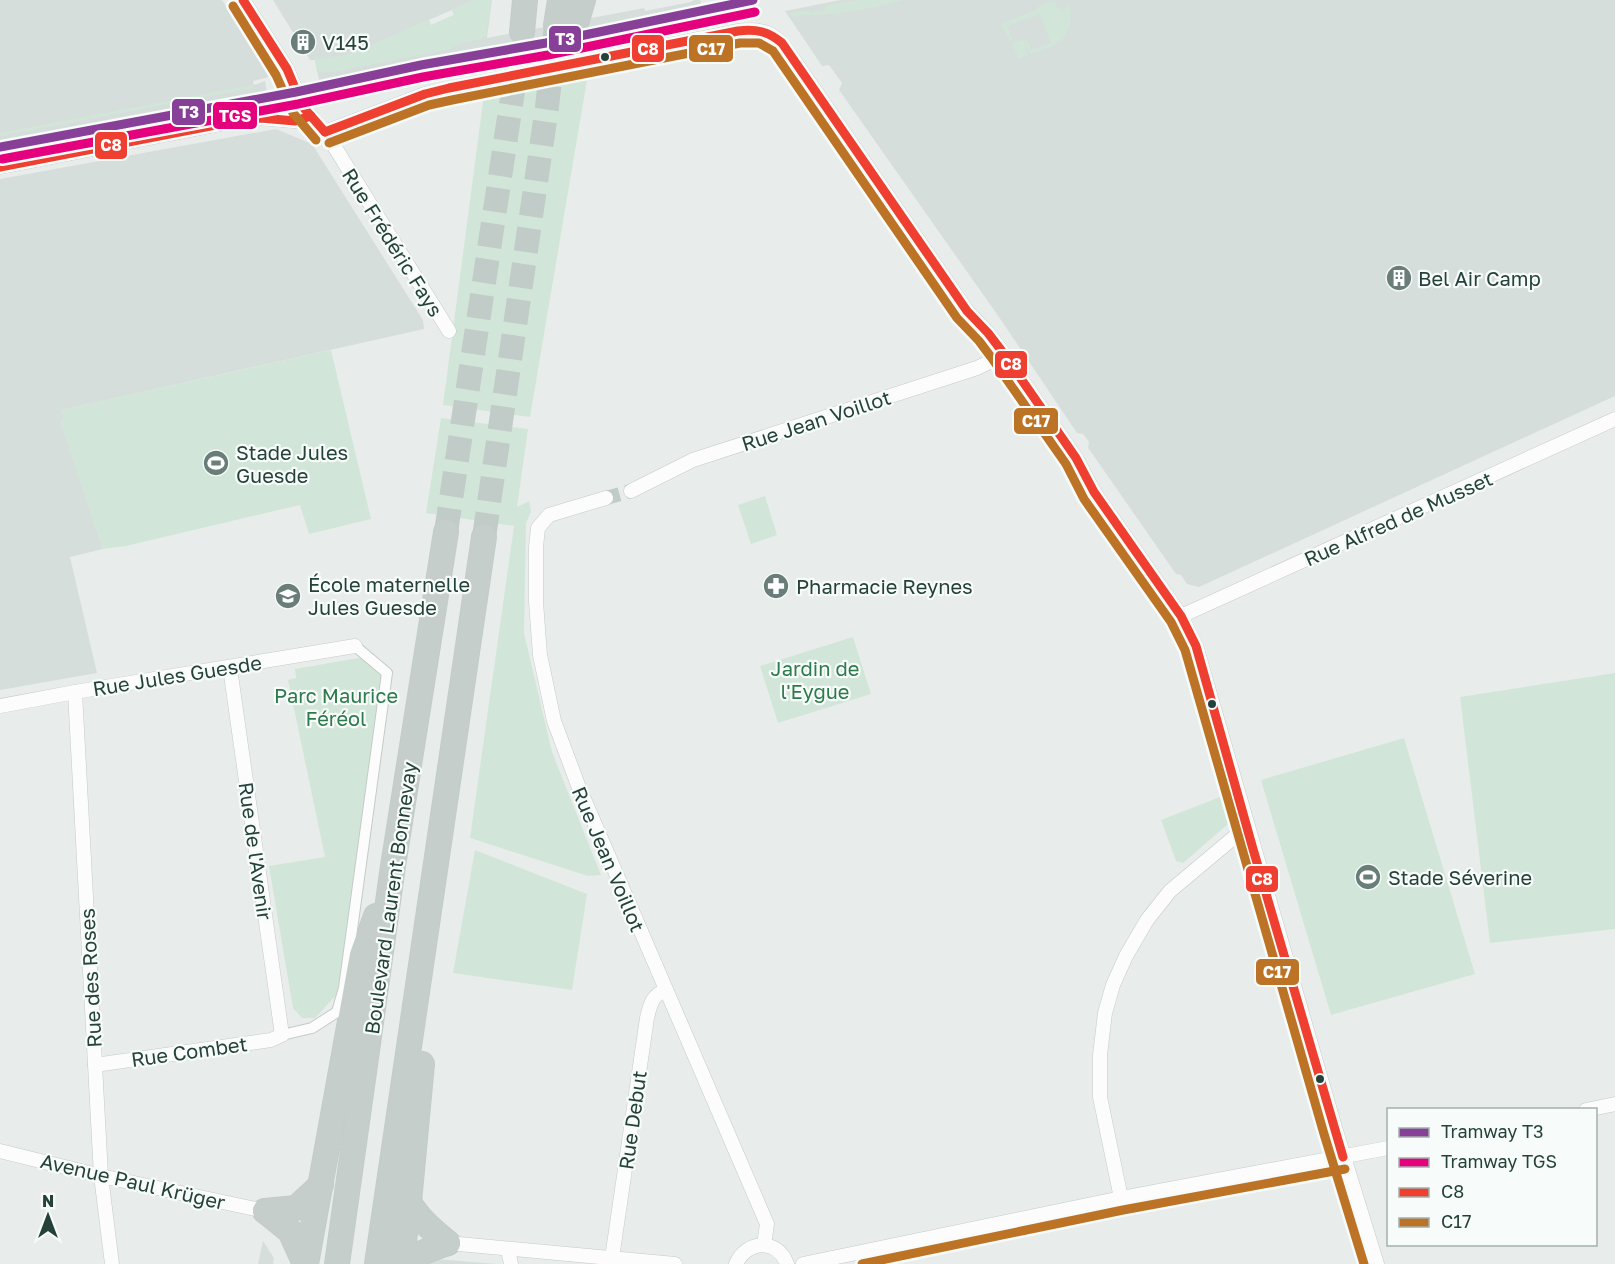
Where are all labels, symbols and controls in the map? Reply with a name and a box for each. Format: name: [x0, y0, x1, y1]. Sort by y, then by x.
line badge: T3: [548, 25, 582, 53]
building icon: V145: [288, 27, 318, 57]
text: T3: [555, 29, 575, 49]
place label: V145: [322, 30, 369, 54]
line badge: C8: [631, 34, 665, 63]
line badge: C17: [688, 34, 734, 63]
text: C8: [637, 39, 659, 59]
text: C17: [697, 39, 725, 59]
unlabelled marker: [599, 51, 611, 63]
line badge: T3: [171, 98, 206, 126]
line badge: TGS: [212, 101, 258, 130]
text: T3: [179, 102, 199, 122]
text: TGS: [219, 106, 252, 126]
line badge: C8: [94, 131, 128, 160]
text: C8: [100, 135, 122, 155]
street label: Rue Frédéric Fays: [338, 163, 448, 321]
building icon: Bel Air Camp: [1384, 263, 1414, 293]
place label: Bel Air Camp: [1418, 266, 1541, 290]
line badge: C8: [994, 350, 1028, 379]
text: C8: [1000, 354, 1022, 374]
street label: Rue Jean Voillot: [738, 385, 894, 455]
line badge: C17: [1013, 407, 1059, 435]
text: C17: [1022, 411, 1050, 431]
place label: Stade Jules Guesde: [236, 440, 348, 487]
sports icon: Stade Jules Guesde: [201, 448, 231, 478]
street label: Rue Alfred de Musset: [1300, 466, 1496, 570]
pharmacy icon: Pharmacie Reynes: [761, 571, 791, 601]
place label: École maternelle Jules Guesde: [308, 572, 470, 619]
place label: Pharmacie Reynes: [796, 574, 973, 598]
school or university icon: École maternelle Jules Guesde: [273, 581, 303, 611]
street label: Rue Jules Guesde: [91, 650, 263, 700]
park label: Jardin de l'Eygue: [771, 656, 859, 703]
park label: Parc Maurice Féréol: [274, 683, 398, 730]
unlabelled marker: [1206, 698, 1218, 710]
street label: Boulevard Laurent Bonnevay: [359, 760, 421, 1036]
street label: Rue de l'Avenir: [234, 780, 278, 922]
street label: Rue Jean Voillot: [568, 783, 650, 935]
sports icon: Stade Séverine: [1353, 862, 1383, 892]
line badge: C8: [1245, 865, 1279, 893]
place label: Stade Séverine: [1388, 865, 1532, 889]
text: C8: [1251, 869, 1273, 889]
street label: Rue des Roses: [74, 908, 106, 1048]
line badge: C17: [1255, 958, 1300, 986]
text: C17: [1263, 962, 1291, 982]
street label: Rue Combet: [129, 1031, 249, 1071]
street label: Rue Debut: [613, 1069, 651, 1171]
unlabelled marker: [1314, 1073, 1326, 1085]
legend: [1387, 1108, 1597, 1246]
text: Tramway T3: [1441, 1120, 1544, 1142]
street label: Avenue Paul Krüger: [38, 1148, 228, 1214]
text: Tramway TGS: [1441, 1150, 1557, 1172]
text: C8: [1441, 1180, 1464, 1202]
north arrow: [18, 1186, 78, 1246]
text: N: [42, 1191, 54, 1211]
text: C17: [1441, 1210, 1472, 1232]

